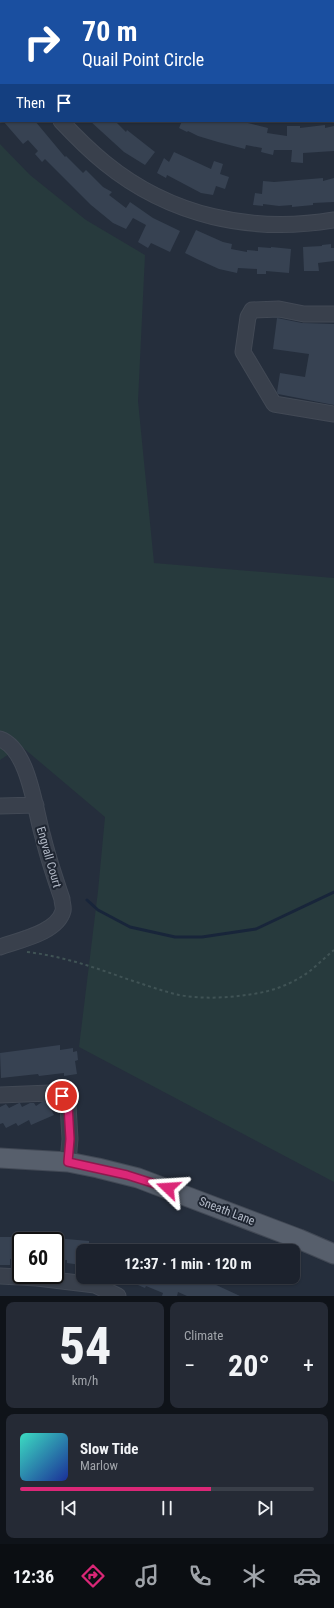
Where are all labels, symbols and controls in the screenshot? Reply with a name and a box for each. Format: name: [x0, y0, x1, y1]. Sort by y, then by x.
text: 70 m: [82, 15, 138, 48]
icon: right: [16, 16, 68, 68]
text: Quail Point Circle: [82, 49, 204, 70]
icon: arrive: [53, 92, 75, 114]
text: Then: [16, 94, 45, 112]
street label: Engvall Court: [34, 825, 65, 890]
pin: [45, 1079, 79, 1113]
icon: arrive: [51, 1085, 73, 1107]
position arrow: [147, 1167, 189, 1209]
street label: Sneath Lane: [197, 1194, 257, 1228]
speed limit sign: 60: [12, 1232, 64, 1284]
text: 12:37 · 1 min · 120 m: [124, 1255, 252, 1273]
text: 54: [59, 1316, 111, 1377]
text: Climate: [184, 1328, 223, 1343]
text: 20°: [228, 1348, 270, 1383]
text: −: [184, 1353, 195, 1378]
text: +: [303, 1353, 314, 1378]
text: km/h: [72, 1373, 98, 1388]
text: Slow Tide: [80, 1440, 138, 1458]
text: Marlow: [80, 1458, 118, 1473]
icon: previous: [58, 1497, 80, 1519]
icon: pause: [156, 1497, 178, 1519]
icon: next: [254, 1497, 276, 1519]
icon: directions: [79, 1562, 107, 1590]
icon: music: [133, 1562, 161, 1590]
icon: phone: [186, 1562, 214, 1590]
icon: climate: [240, 1562, 268, 1590]
icon: car: [293, 1562, 321, 1590]
text: 12:36: [13, 1566, 54, 1587]

